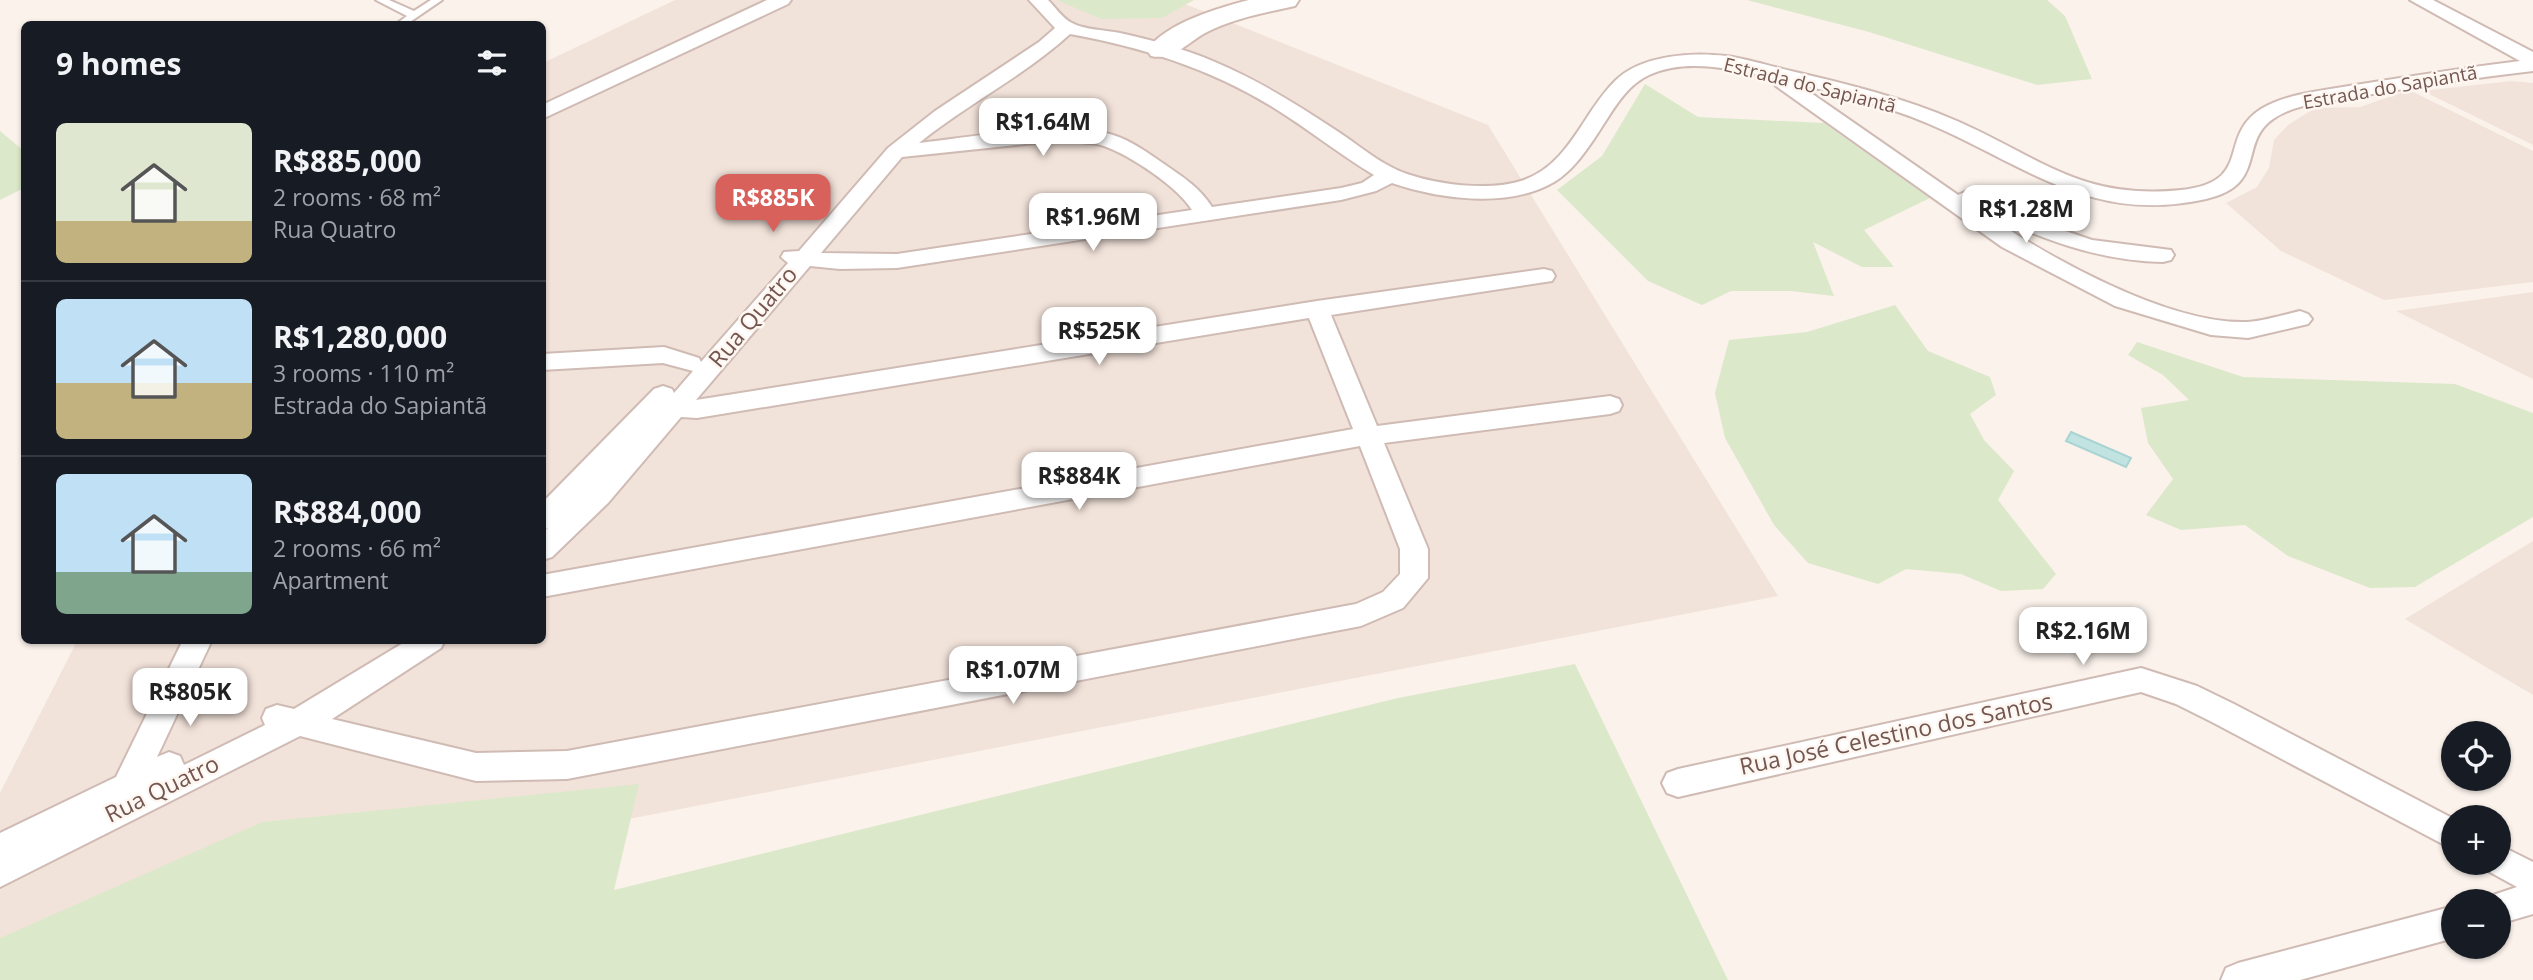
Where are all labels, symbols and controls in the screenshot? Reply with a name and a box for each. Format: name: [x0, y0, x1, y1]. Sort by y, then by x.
text: 9 homes: [56, 43, 181, 84]
icon: filters: [473, 44, 511, 82]
street label: Estrada do Sapiantã: [1721, 51, 1899, 119]
street label: Estrada do Sapiantã: [2301, 59, 2479, 115]
pin: R$1.64M: [978, 99, 1108, 158]
text: R$1.64M: [995, 105, 1091, 137]
text: R$885,000: [273, 140, 421, 181]
icon: home: [112, 151, 196, 235]
pin: R$885K: [716, 174, 830, 234]
text: 2 rooms · 68 m²: [273, 181, 441, 213]
text: R$885K: [731, 181, 815, 213]
pin: R$1.28M: [1961, 186, 2091, 245]
text: R$1.28M: [1978, 192, 2074, 224]
pin: R$1.96M: [1028, 194, 1158, 253]
text: R$1.96M: [1045, 200, 1141, 232]
text: Rua Quatro: [273, 213, 396, 245]
street label: Rua Quatro: [700, 259, 804, 374]
pin: R$525K: [1042, 308, 1156, 367]
text: R$525K: [1057, 314, 1141, 346]
text: R$1,280,000: [273, 316, 447, 357]
icon: home: [112, 327, 196, 411]
text: 3 rooms · 110 m²: [273, 357, 454, 389]
text: Estrada do Sapiantã: [273, 389, 487, 421]
pin: R$884K: [1022, 452, 1136, 512]
text: R$884K: [1037, 459, 1121, 491]
text: R$884,000: [273, 491, 421, 532]
icon: home: [112, 502, 196, 586]
text: 2 rooms · 66 m²: [273, 532, 441, 564]
text: Apartment: [273, 564, 389, 596]
pin: R$2.16M: [2018, 608, 2148, 667]
text: R$2.16M: [2035, 614, 2131, 646]
pin: R$1.07M: [948, 646, 1078, 706]
text: R$1.07M: [965, 653, 1061, 685]
pin: R$805K: [133, 668, 247, 728]
text: R$805K: [148, 675, 232, 707]
street label: Rua José Celestino dos Santos: [1736, 684, 2055, 782]
map controls: [2441, 721, 2511, 959]
button: locate: [2441, 721, 2511, 791]
street label: Rua Quatro: [99, 747, 224, 829]
button: +: [2441, 805, 2511, 875]
button: −: [2441, 889, 2511, 959]

